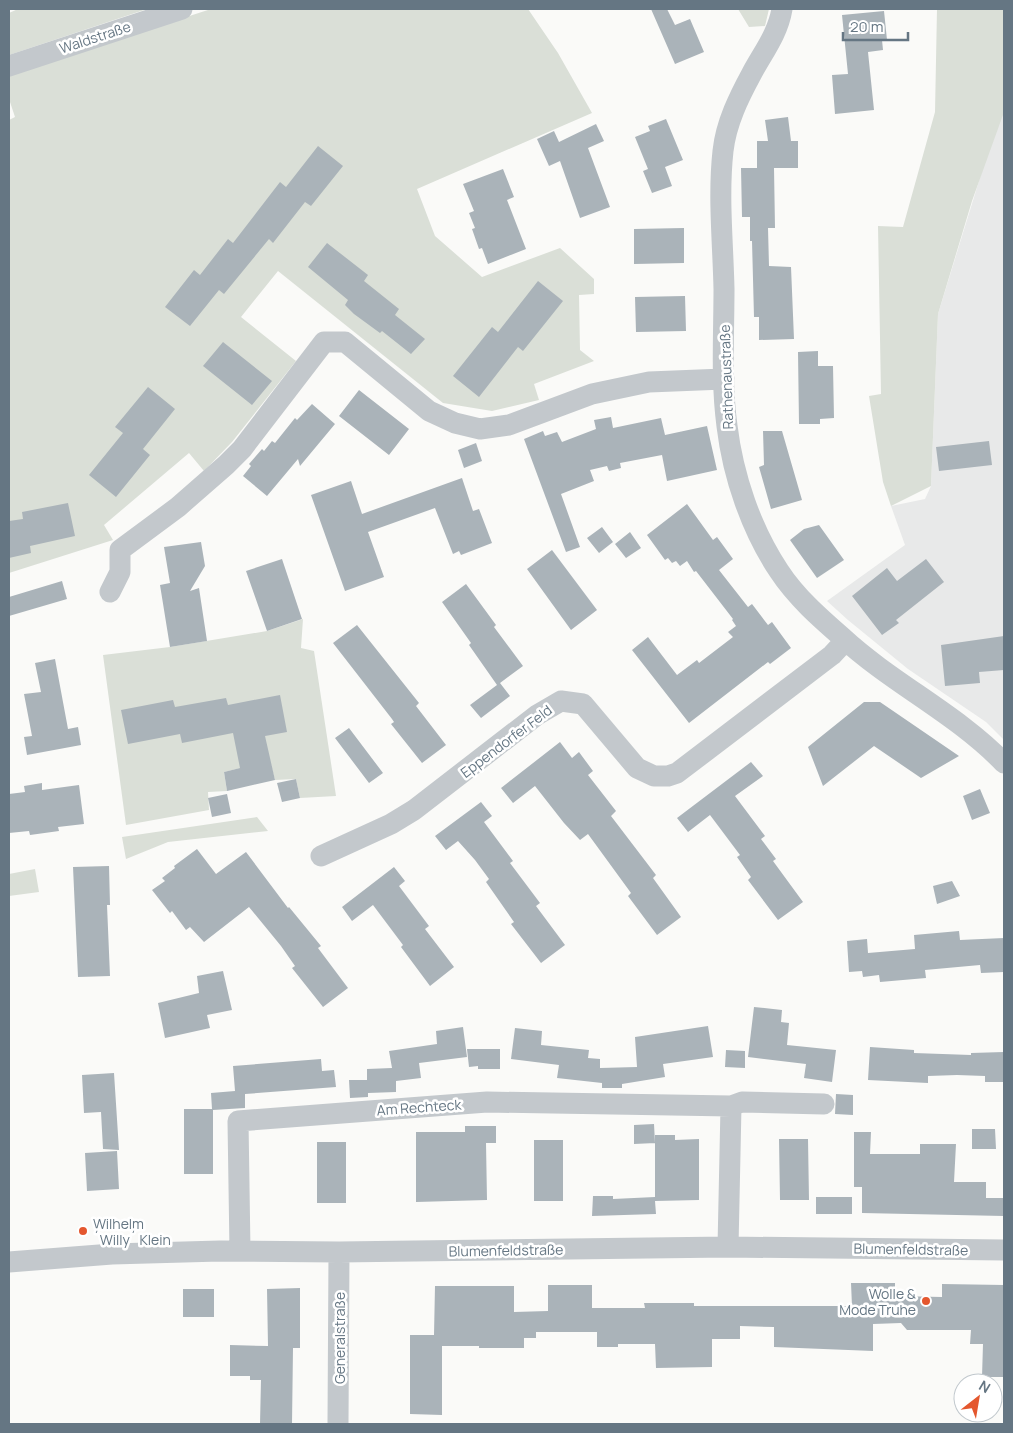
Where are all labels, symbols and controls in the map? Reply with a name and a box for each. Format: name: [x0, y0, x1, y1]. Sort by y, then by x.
scale bar: [843, 10, 908, 42]
text: 20 m: [850, 16, 883, 37]
street label: Waldstraße: [57, 17, 133, 57]
street label: Rathenaustraße: [715, 324, 737, 430]
street label: Eppendorfer Feld: [456, 700, 556, 782]
street label: Am Rechteck: [376, 1094, 463, 1119]
place label: Wilhelm ´Willy´ Klein: [93, 1214, 171, 1249]
marker: Wilhelm ´Willy´ Klein: [77, 1225, 89, 1237]
street label: Blumenfeldstraße: [853, 1238, 969, 1260]
street label: Blumenfeldstraße: [448, 1239, 564, 1261]
place label: Wolle & Mode Truhe: [839, 1284, 916, 1319]
street label: Generalstraße: [330, 1292, 349, 1384]
marker: Wolle & Mode Truhe: [920, 1295, 932, 1307]
north arrow: [953, 1373, 1003, 1423]
text: N: [976, 1376, 994, 1397]

